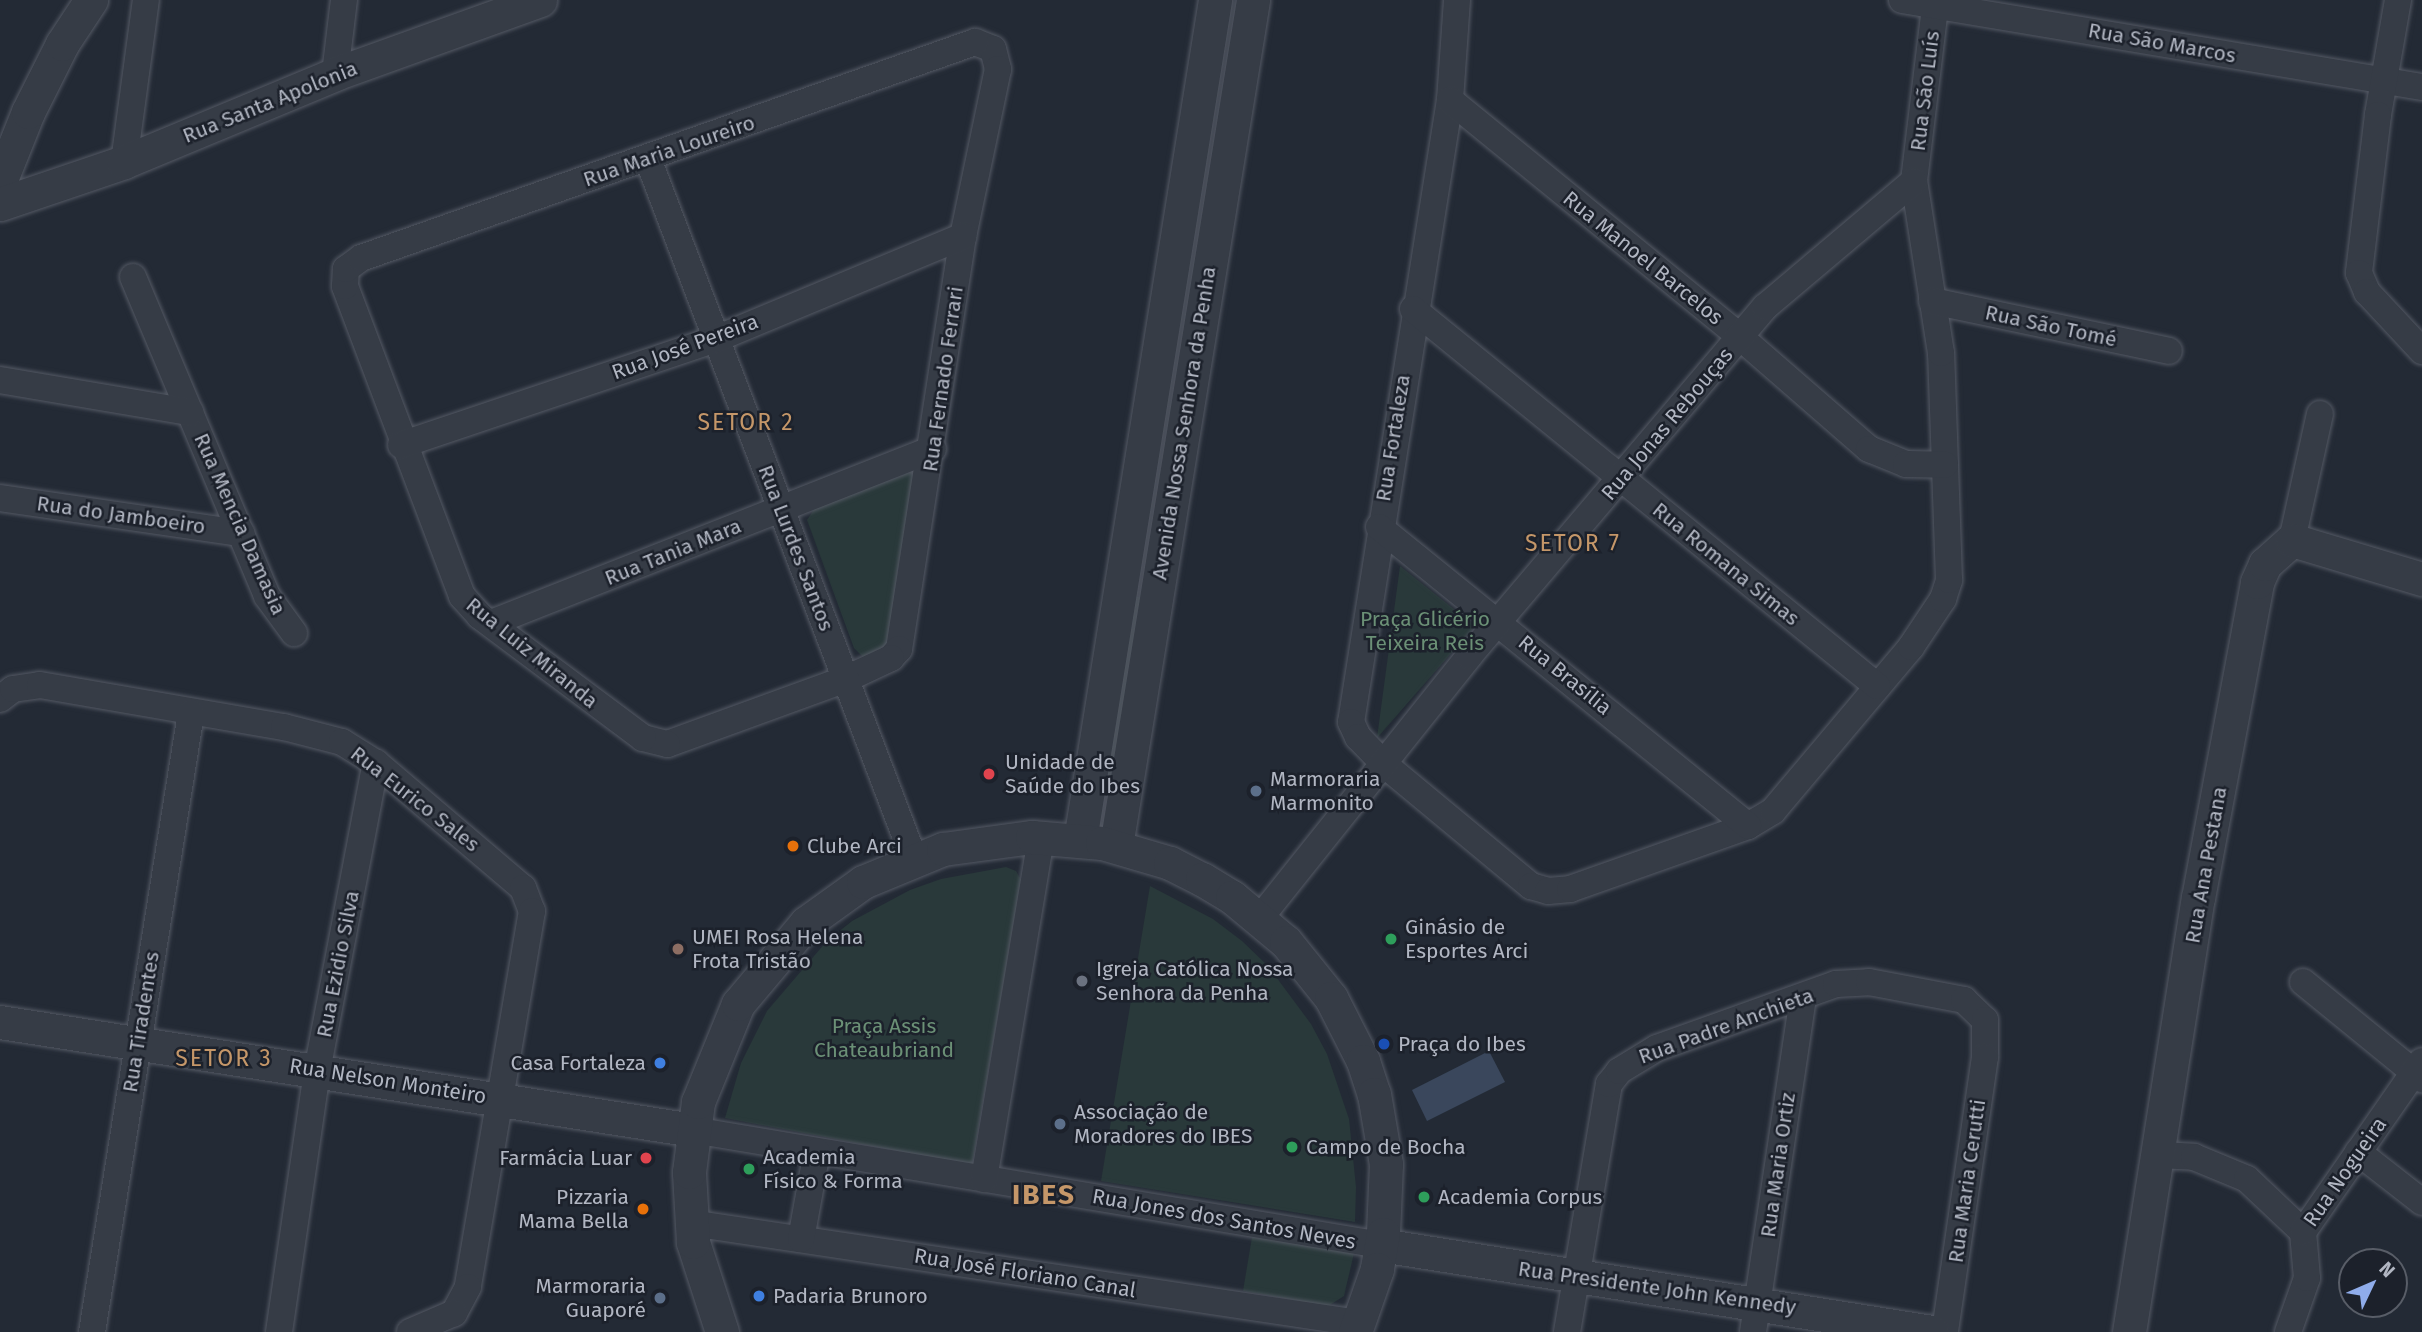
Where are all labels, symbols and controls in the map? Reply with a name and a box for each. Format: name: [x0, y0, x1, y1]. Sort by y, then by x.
street label: Rua São Marcos: [2086, 18, 2238, 68]
street label: Rua São Luís: [1905, 30, 1945, 152]
street label: Rua Santa Apolonia: [179, 55, 361, 149]
street label: Rua Maria Loureiro: [580, 110, 758, 192]
street label: Rua Manoel Barcelos: [1558, 186, 1728, 330]
street label: Avenida Nossa Senhora da Penha: [1147, 264, 1221, 582]
street label: Rua Fernado Ferrari: [918, 285, 968, 473]
street label: Rua São Tomé: [1983, 300, 2119, 352]
street label: Rua José Pereira: [608, 309, 762, 385]
street label: Rua Jonas Rebouças: [1596, 343, 1738, 505]
street label: Rua Fortaleza: [1371, 373, 1415, 503]
district label: SETOR 2: [698, 408, 794, 436]
street label: Rua Mencia Damasia: [189, 429, 291, 619]
street label: Rua Lurdes Santos: [753, 461, 839, 635]
street label: Rua do Jamboeiro: [35, 491, 207, 539]
street label: Rua Romana Simas: [1647, 497, 1805, 631]
street label: Rua Tania Mara: [601, 513, 745, 591]
district label: SETOR 7: [1526, 529, 1620, 557]
street label: Rua Luiz Miranda: [461, 592, 603, 714]
park label: Praça Glicério Teixeira Reis: [1360, 606, 1490, 656]
street label: Rua Brasília: [1513, 630, 1617, 720]
street label: Rua Eurico Sales: [346, 741, 484, 857]
place label: Unidade de Saúde do Ibes: [1005, 749, 1140, 799]
marker: Unidade de Saúde do Ibes: [979, 764, 999, 784]
place label: Marmoraria Marmonito: [1270, 766, 1380, 816]
marker: Marmoraria Marmonito: [1248, 783, 1264, 799]
street label: Rua Ana Pestana: [2180, 785, 2232, 945]
place label: Clube Arci: [807, 833, 902, 859]
marker: Clube Arci: [785, 838, 801, 854]
street label: Rua Ezidio Silva: [311, 888, 365, 1040]
place label: Ginásio de Esportes Arci: [1405, 914, 1528, 964]
place label: UMEI Rosa Helena Frota Tristão: [692, 924, 863, 974]
marker: Ginásio de Esportes Arci: [1383, 931, 1399, 947]
marker: UMEI Rosa Helena Frota Tristão: [670, 941, 686, 957]
street label: Rua Tiradentes: [117, 950, 165, 1094]
place label: Igreja Católica Nossa Senhora da Penha: [1096, 956, 1294, 1006]
marker: Igreja Católica Nossa Senhora da Penha: [1074, 973, 1090, 989]
street label: Rua Padre Anchieta: [1635, 983, 1817, 1069]
park label: Praça Assis Chateaubriand: [814, 1013, 954, 1063]
place label: Praça do Ibes: [1398, 1031, 1526, 1057]
marker: Praça do Ibes: [1376, 1036, 1392, 1052]
district label: SETOR 3: [176, 1044, 272, 1072]
place label: Casa Fortaleza: [510, 1050, 646, 1076]
street label: Rua Nelson Monteiro: [288, 1053, 488, 1109]
marker: Casa Fortaleza: [652, 1055, 668, 1071]
street label: Rua Maria Ortiz: [1755, 1091, 1801, 1239]
street label: Rua Maria Cerutti: [1943, 1098, 1991, 1264]
place label: Associação de Moradores do IBES: [1074, 1099, 1252, 1149]
street label: Rua Nogueira: [2298, 1113, 2392, 1231]
marker: Associação de Moradores do IBES: [1052, 1116, 1068, 1132]
place label: Campo de Bocha: [1306, 1134, 1466, 1160]
marker: Campo de Bocha: [1284, 1139, 1300, 1155]
place label: Academia Físico & Forma: [763, 1144, 903, 1194]
place label: Farmácia Luar: [499, 1145, 632, 1171]
marker: Farmácia Luar: [638, 1150, 654, 1166]
marker: Academia Físico & Forma: [741, 1161, 757, 1177]
district label: IBES: [1013, 1178, 1075, 1212]
street label: Rua Jones dos Santos Neves: [1090, 1183, 1358, 1255]
place label: Pizzaria Mama Bella: [518, 1184, 629, 1234]
place label: Academia Corpus: [1438, 1184, 1602, 1210]
marker: Academia Corpus: [1416, 1189, 1432, 1205]
marker: Pizzaria Mama Bella: [635, 1201, 651, 1217]
street label: Rua José Floriano Canal: [912, 1243, 1138, 1303]
north arrow: [2338, 1248, 2408, 1318]
street label: Rua Presidente John Kennedy: [1516, 1256, 1798, 1320]
text: N: [2374, 1257, 2400, 1282]
place label: Marmoraria Guaporé: [536, 1273, 646, 1323]
place label: Padaria Brunoro: [773, 1283, 928, 1309]
marker: Padaria Brunoro: [751, 1288, 767, 1304]
marker: Marmoraria Guaporé: [652, 1290, 668, 1306]

